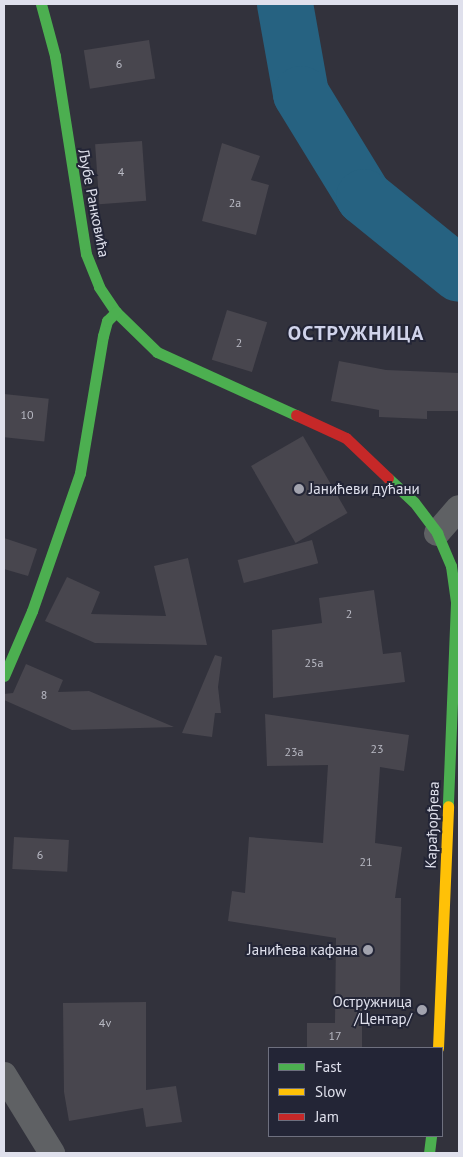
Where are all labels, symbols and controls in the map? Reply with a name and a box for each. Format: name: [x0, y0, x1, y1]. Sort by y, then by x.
house number: 6: [116, 57, 122, 71]
street label: Љубе Ранковића: [75, 147, 113, 259]
house number: 4: [118, 165, 124, 179]
house number: 2a: [229, 196, 241, 210]
district label: ОСТРУЖНИЦА: [287, 321, 425, 345]
house number: 2: [236, 336, 242, 350]
house number: 10: [20, 408, 34, 422]
place label: Јанићеви дућани: [309, 480, 420, 498]
marker: Јанићеви дућани: [293, 483, 305, 495]
house number: 2: [346, 607, 352, 621]
house number: 25a: [304, 656, 324, 670]
house number: 8: [41, 688, 47, 702]
house number: 23: [370, 742, 384, 756]
house number: 23a: [284, 745, 304, 759]
street label: Карађорђева: [421, 781, 443, 869]
house number: 6: [37, 848, 43, 862]
house number: 21: [359, 855, 373, 869]
place label: Јанићева кафана: [247, 941, 358, 959]
marker: Јанићева кафана: [362, 944, 374, 956]
place label: Остружница /Центар/: [332, 992, 412, 1027]
marker: Остружница /Центар/: [416, 1004, 428, 1016]
house number: 4v: [99, 1016, 111, 1030]
house number: 17: [328, 1029, 342, 1043]
legend: [268, 1047, 443, 1137]
text: Fast: [315, 1057, 342, 1076]
text: Slow: [315, 1082, 346, 1101]
text: Jam: [315, 1107, 339, 1126]

